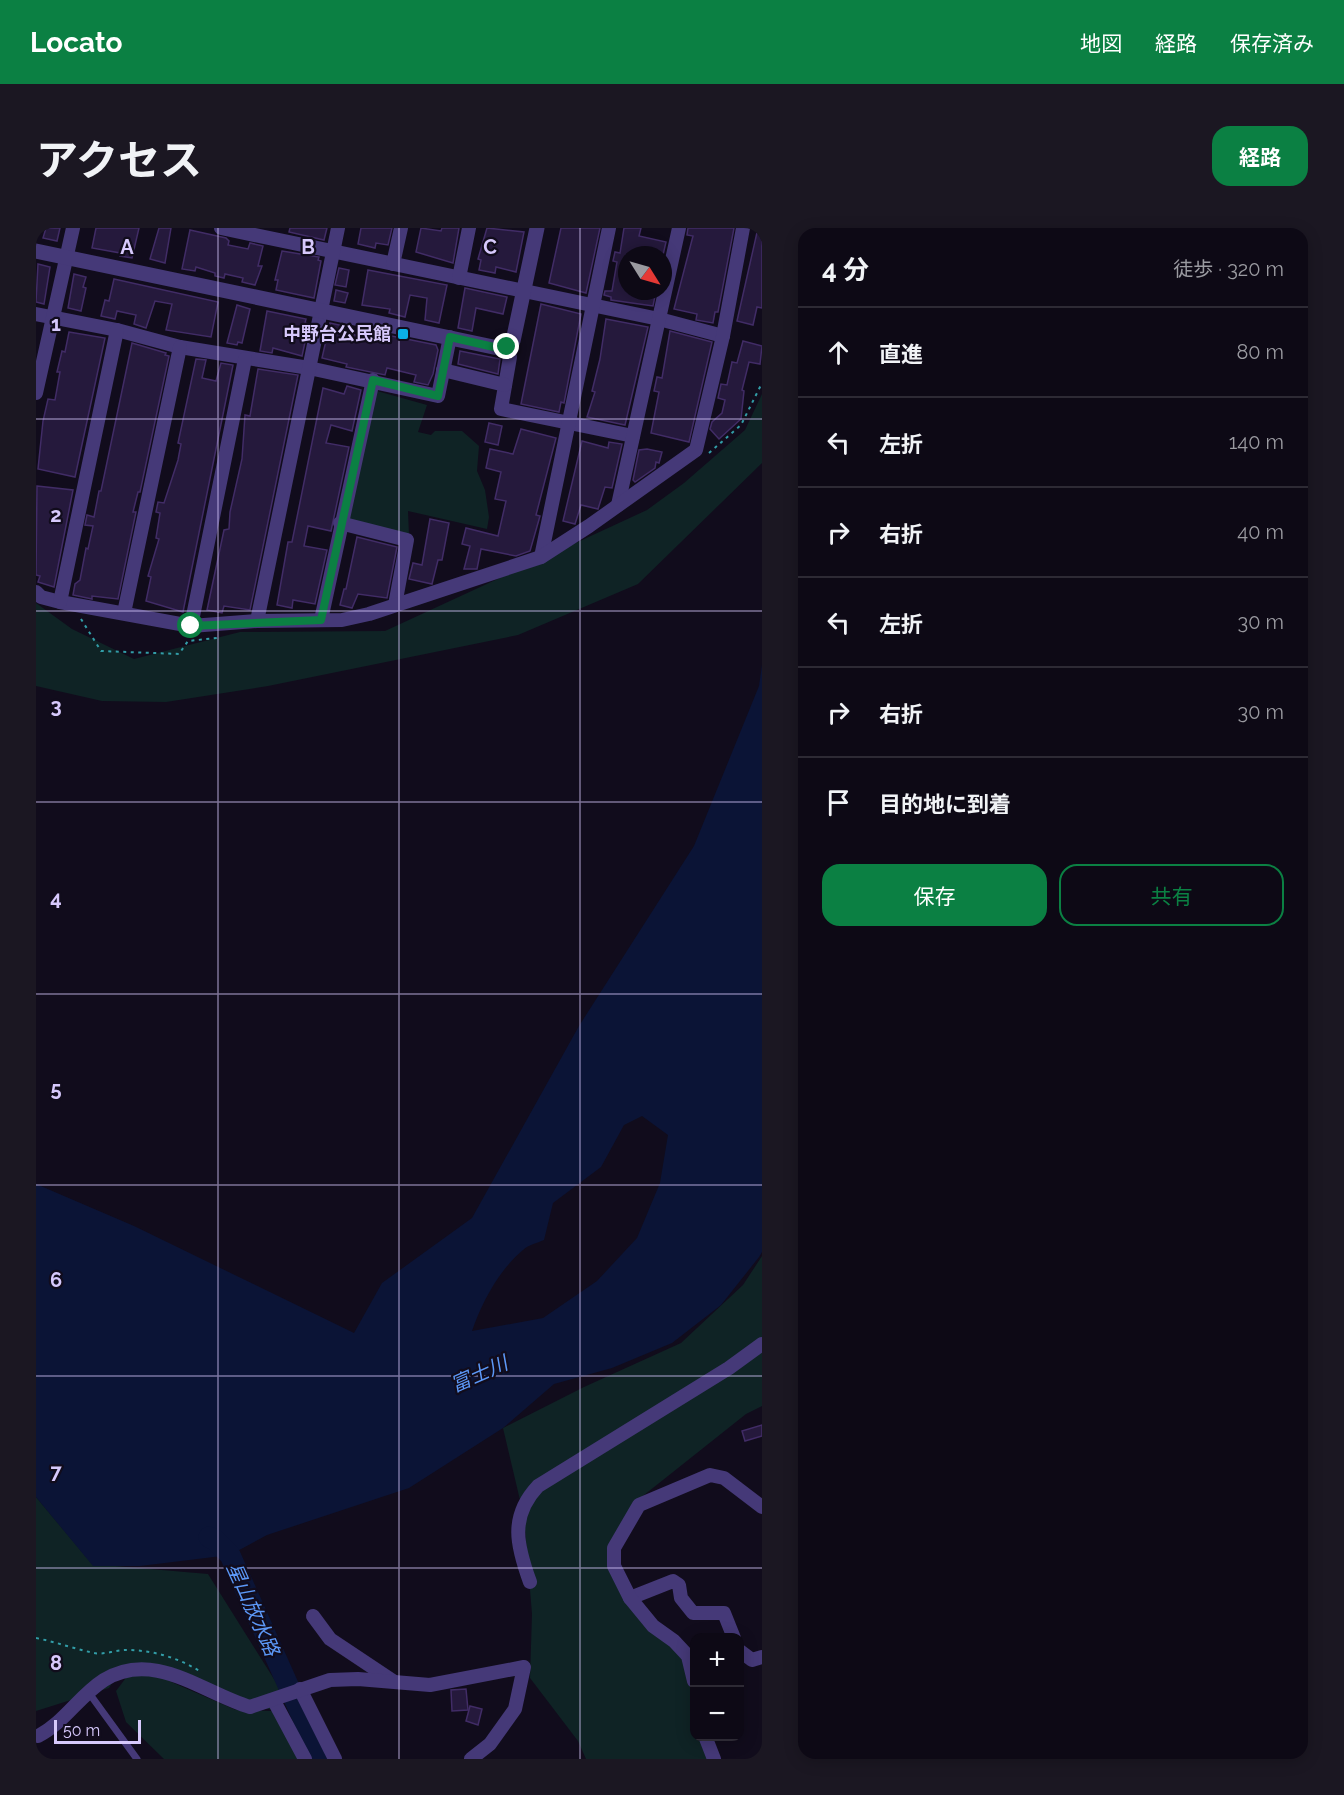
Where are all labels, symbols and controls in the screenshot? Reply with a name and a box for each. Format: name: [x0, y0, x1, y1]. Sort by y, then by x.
text: Locato: [30, 26, 122, 59]
text: 地図: [1080, 31, 1122, 56]
text: 経路: [1155, 31, 1197, 56]
text: 保存済み: [1230, 31, 1314, 56]
button: 経路: [1212, 126, 1308, 186]
text: アクセス: [36, 136, 202, 185]
text: A: [120, 235, 134, 259]
text: B: [301, 235, 315, 259]
text: C: [483, 235, 497, 259]
north arrow: [618, 246, 672, 300]
text: 4 分: [822, 255, 869, 285]
text: 徒歩 · 320 m: [1173, 257, 1284, 281]
text: 1: [51, 312, 61, 336]
place label: 中野台公民館: [283, 323, 391, 344]
marker: 中野台公民館: [396, 327, 410, 341]
route end: [493, 333, 519, 359]
icon: ahead: [822, 336, 855, 369]
text: 80 m: [1236, 340, 1284, 364]
text: 直進: [879, 341, 923, 367]
icon: left: [822, 426, 855, 459]
text: 140 m: [1229, 430, 1284, 454]
text: 左折: [879, 431, 923, 457]
text: 2: [50, 503, 62, 527]
icon: right: [822, 516, 855, 549]
text: 40 m: [1237, 520, 1284, 544]
text: 右折: [879, 521, 923, 547]
icon: left: [822, 606, 855, 639]
text: 30 m: [1238, 610, 1284, 634]
text: 左折: [879, 611, 923, 637]
route start: [177, 612, 203, 638]
text: 3: [50, 694, 62, 718]
icon: right: [822, 696, 855, 729]
text: 30 m: [1238, 700, 1284, 724]
text: 右折: [879, 701, 923, 727]
icon: arrive: [822, 786, 855, 819]
text: 目的地に到着: [879, 791, 1011, 817]
button: 保存: [822, 864, 1047, 926]
button: 共有: [1059, 864, 1284, 926]
text: 4: [50, 886, 62, 910]
text: 5: [50, 1077, 62, 1101]
text: 6: [50, 1268, 62, 1292]
water label: 富士川: [447, 1350, 513, 1397]
text: 7: [50, 1460, 62, 1484]
water label: 星山放水路: [222, 1558, 285, 1661]
map controls: [690, 1633, 744, 1741]
button: +: [690, 1633, 744, 1687]
text: 8: [50, 1651, 62, 1675]
button: −: [690, 1687, 744, 1741]
scale bar: [54, 1717, 141, 1744]
text: 50 m: [63, 1721, 100, 1740]

